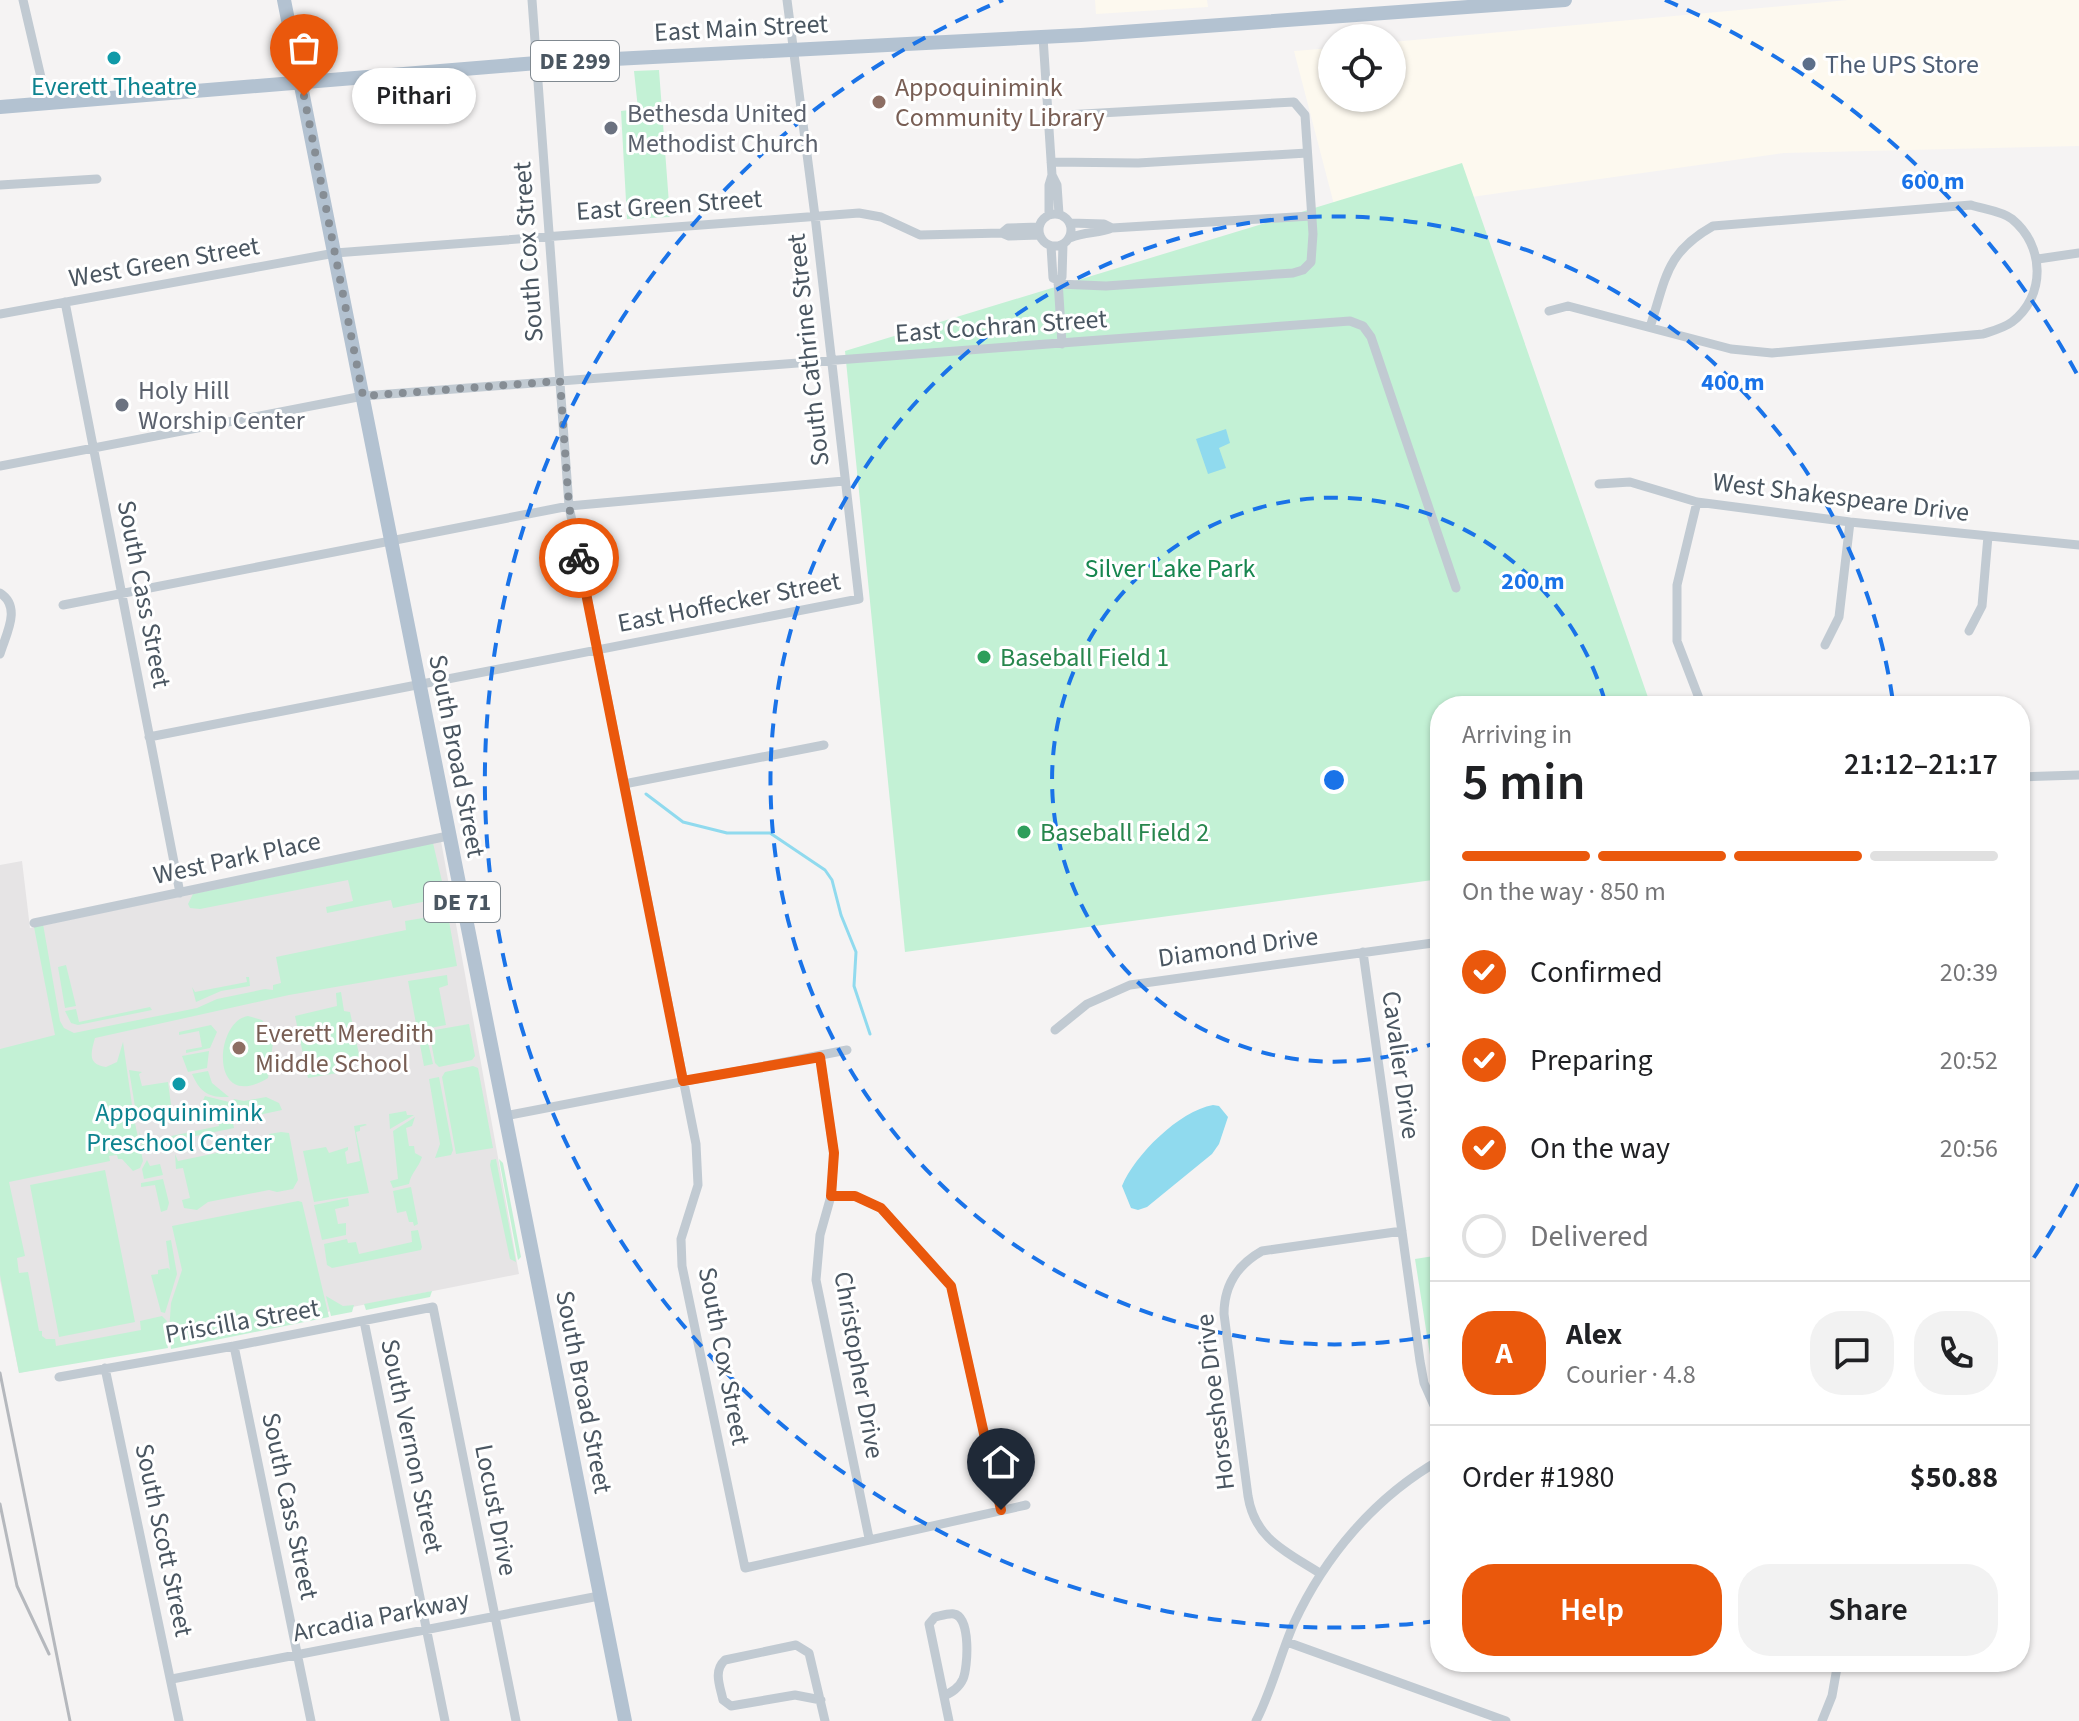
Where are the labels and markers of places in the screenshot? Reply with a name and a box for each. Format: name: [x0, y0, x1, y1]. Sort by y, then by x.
pin: [270, 14.0, 338, 96]
place label: The UPS Store: [1825, 46, 1979, 83]
marker: Everett Theatre: [105, 49, 123, 67]
marker: The UPS Store: [1800, 55, 1818, 73]
place label: Everett Theatre: [31, 68, 197, 105]
callout: Pithari: [352, 68, 476, 124]
place label: Appoquinimink Community Library: [895, 69, 1105, 136]
marker: Appoquinimink Community Library: [870, 93, 888, 111]
place label: Bethesda United Methodist Church: [627, 95, 819, 162]
marker: Bethesda United Methodist Church: [602, 119, 620, 137]
place label: Holy Hill Worship Center: [138, 372, 306, 439]
marker: Holy Hill Worship Center: [113, 396, 131, 414]
place label: Baseball Field 1: [1000, 639, 1169, 676]
marker: Baseball Field 1: [975, 648, 993, 666]
centre of rings: [1320, 766, 1348, 794]
place label: Baseball Field 2: [1040, 814, 1209, 851]
marker: Baseball Field 2: [1015, 823, 1033, 841]
place label: Everett Meredith Middle School: [255, 1015, 434, 1082]
marker: Everett Meredith Middle School: [230, 1039, 248, 1057]
marker: Appoquinimink Preschool Center: [170, 1075, 188, 1093]
place label: Appoquinimink Preschool Center: [86, 1094, 273, 1161]
pin: [967, 1428, 1035, 1510]

